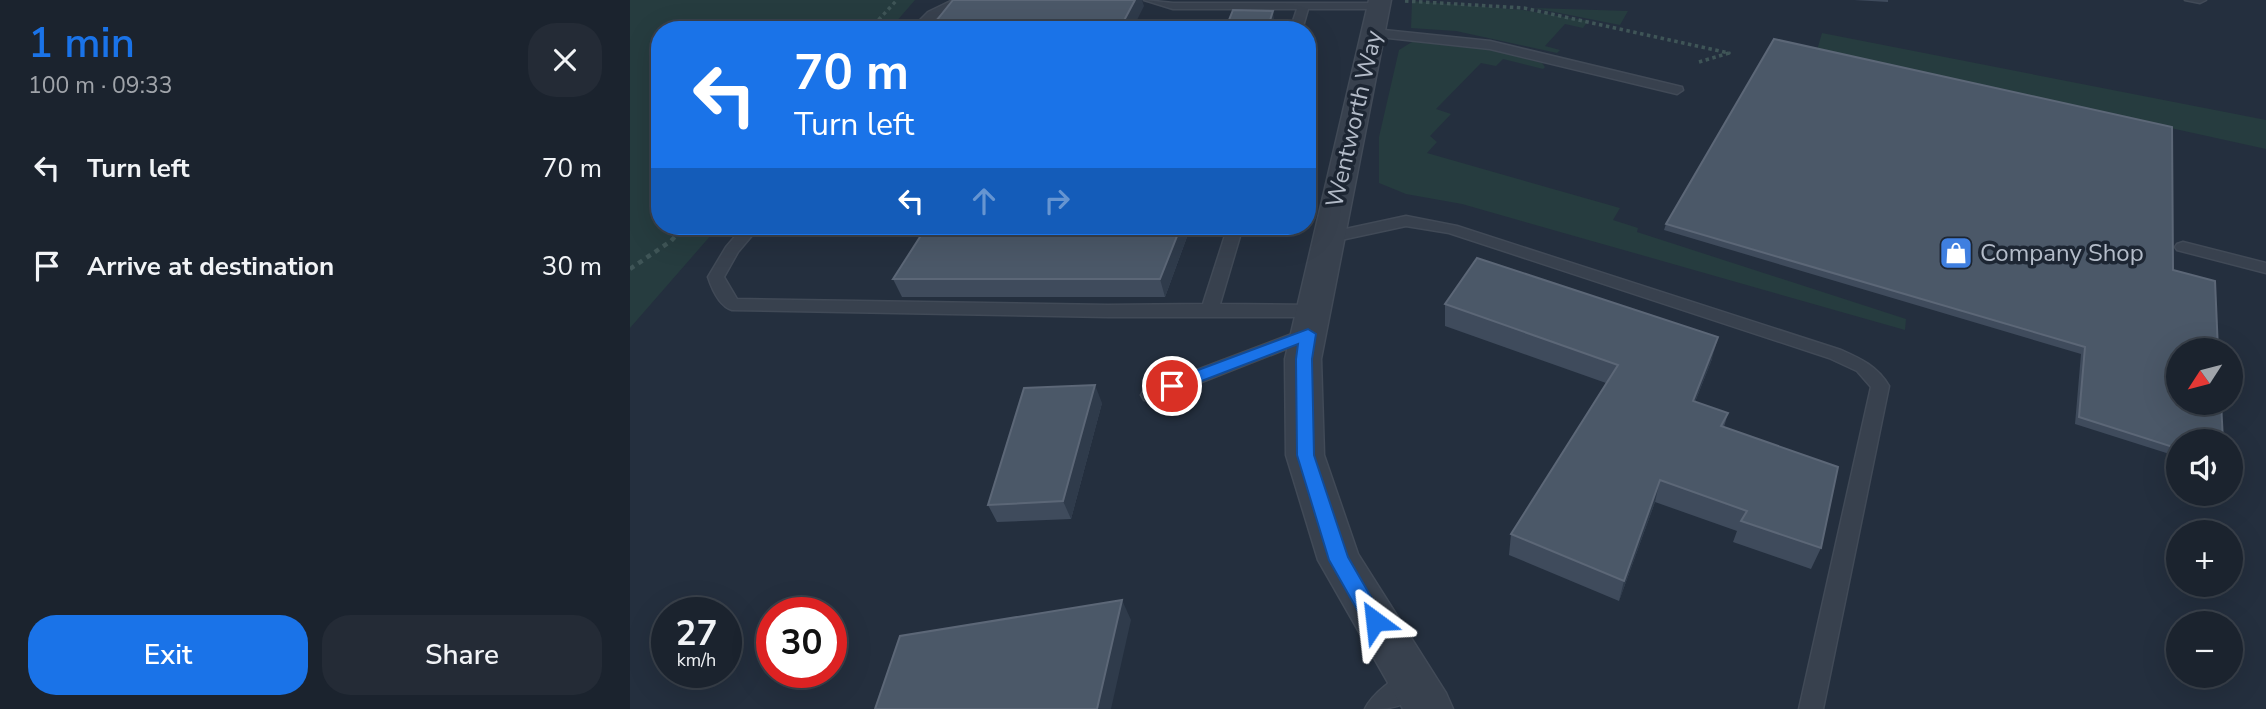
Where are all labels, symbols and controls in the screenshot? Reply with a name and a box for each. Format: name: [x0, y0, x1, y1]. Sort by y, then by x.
text: 1 min: [28, 15, 135, 72]
button: close: [528, 23, 602, 97]
street label: Wentworth Way: [1318, 27, 1390, 211]
text: 70 m: [794, 39, 909, 106]
icon: left: [679, 49, 770, 140]
text: 100 m · 09:33: [28, 70, 173, 101]
text: Turn left: [794, 103, 914, 146]
icon: left: [28, 149, 66, 187]
text: Turn left: [87, 151, 190, 186]
text: 70 m: [542, 151, 602, 186]
icon: left: [892, 182, 930, 220]
icon: ahead: [965, 182, 1003, 220]
icon: right: [1038, 182, 1076, 220]
shop icon: Company Shop: [1937, 234, 1975, 272]
place label: Company Shop: [1980, 237, 2144, 269]
icon: arrive: [28, 247, 66, 285]
text: Arrive at destination: [87, 249, 334, 284]
text: 30 m: [542, 249, 602, 284]
north arrow: [2166, 338, 2244, 415]
map controls: [2166, 338, 2243, 688]
pin: [1142, 356, 1202, 416]
icon: arrive: [1153, 367, 1191, 405]
button: sound: [2166, 429, 2243, 506]
button: +: [2166, 520, 2243, 597]
position arrow: [1338, 584, 1412, 658]
speed limit sign: 30: [756, 597, 847, 688]
text: 27: [675, 610, 718, 657]
button: −: [2166, 611, 2243, 688]
button: Exit: [28, 615, 308, 695]
button: Share: [322, 615, 602, 695]
text: km/h: [677, 648, 716, 672]

